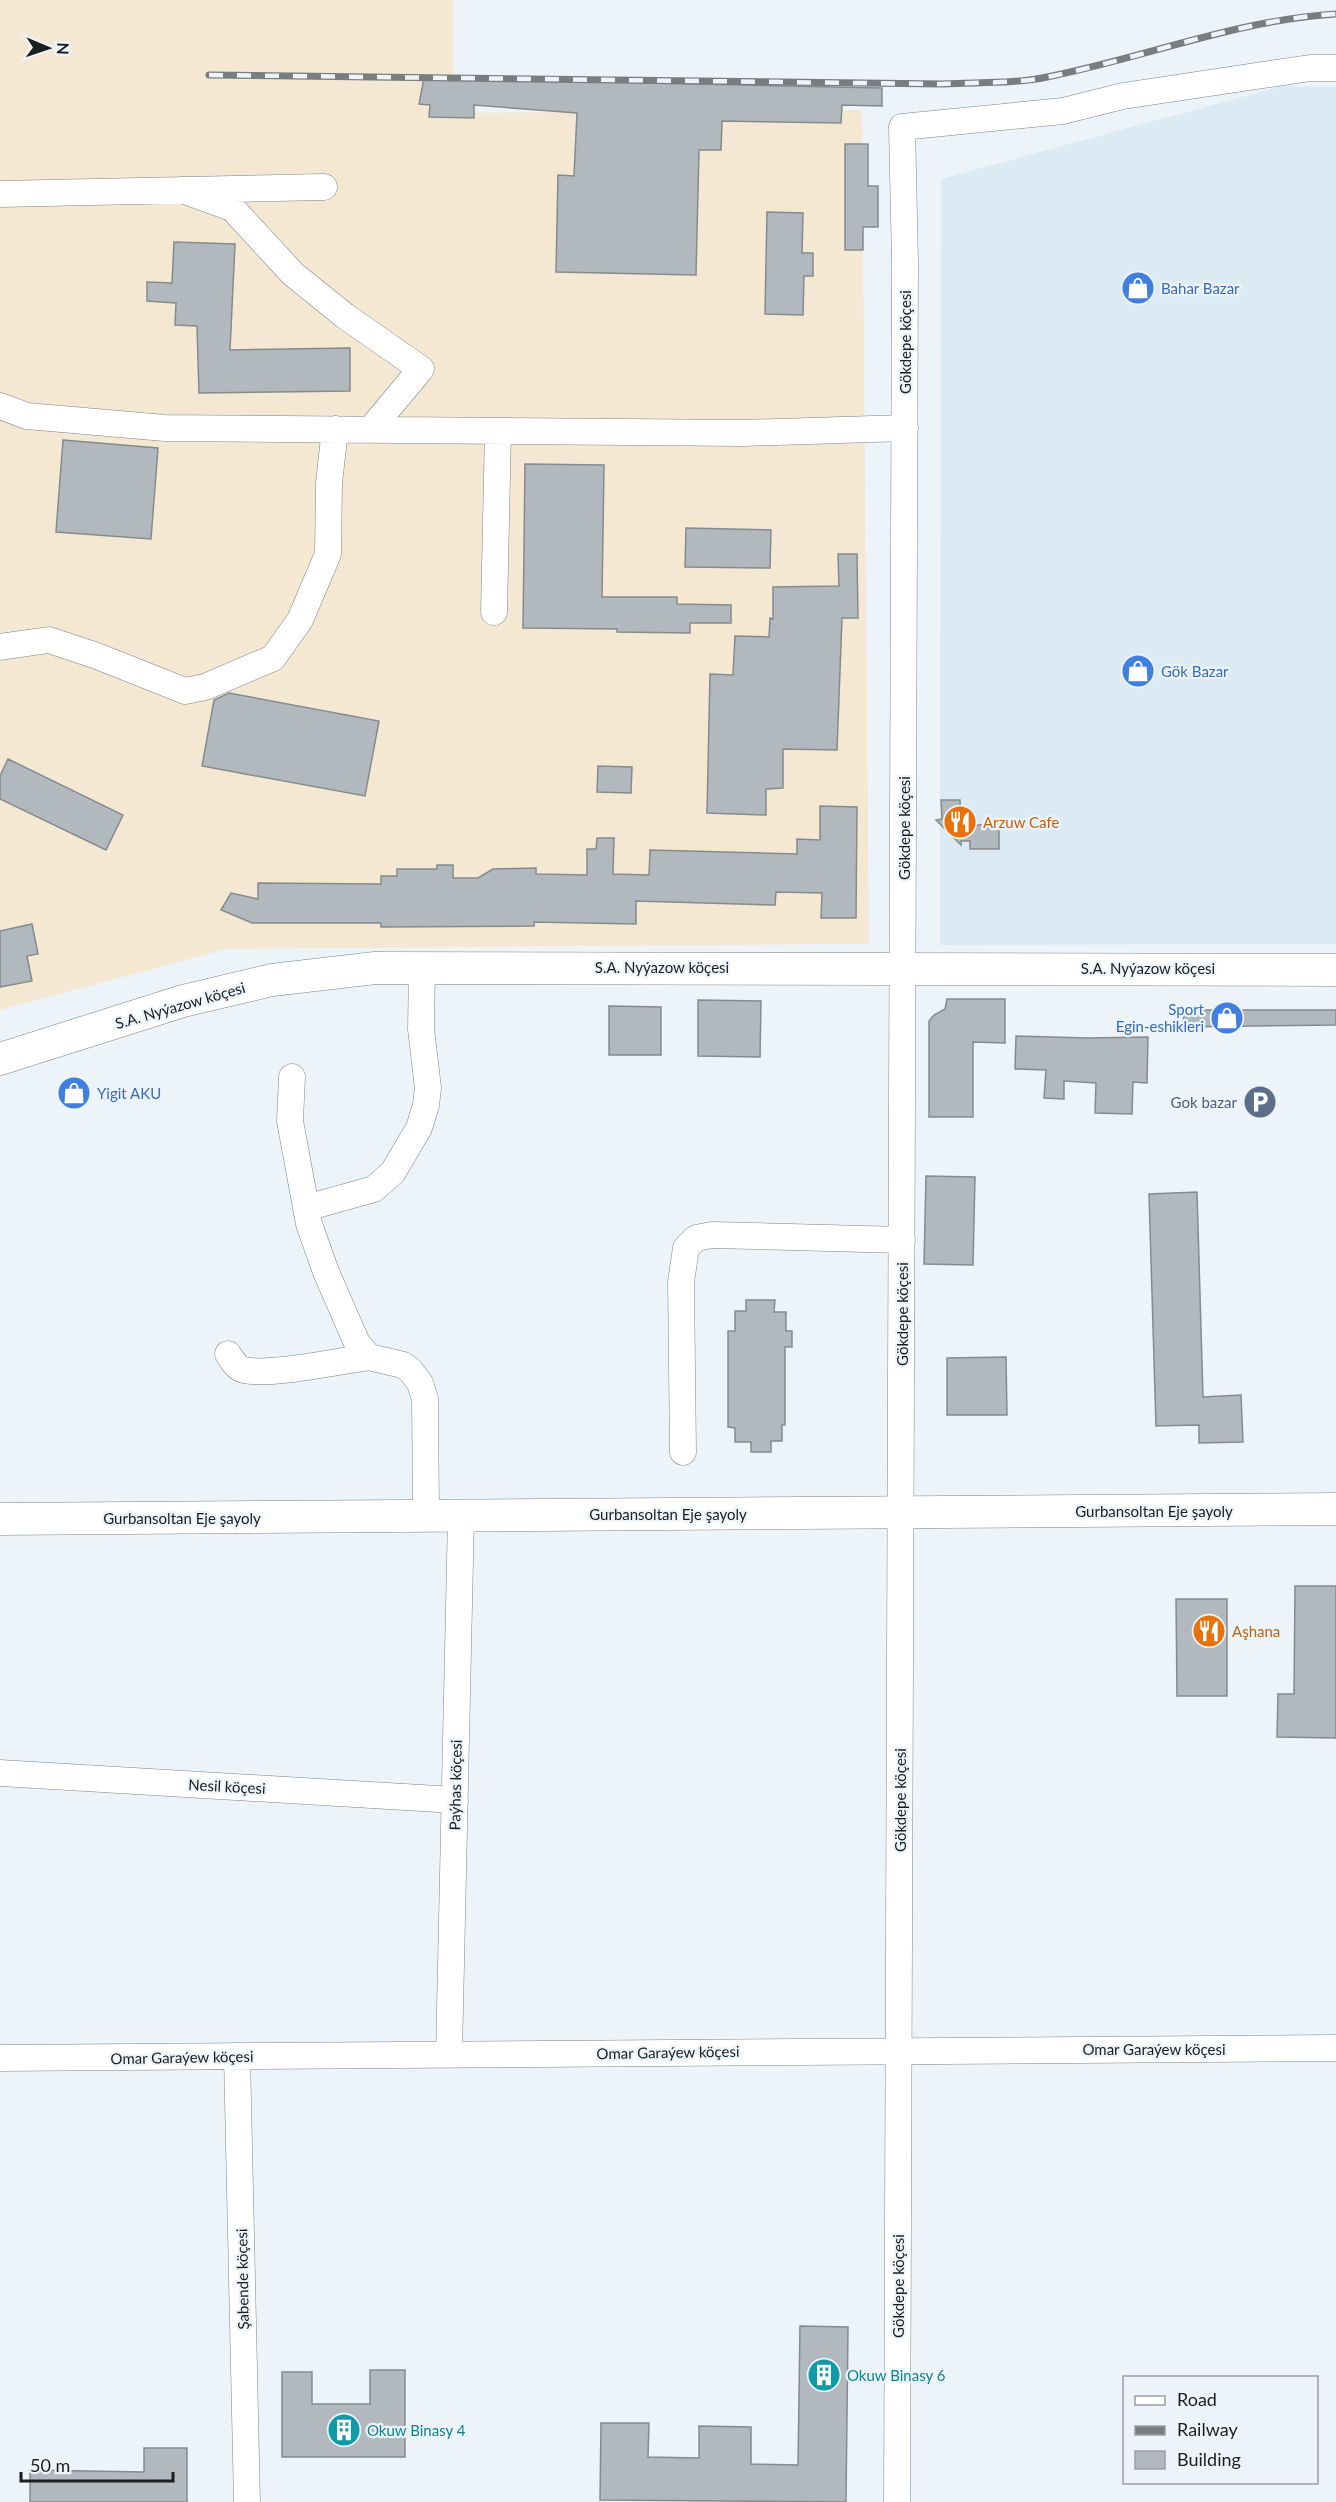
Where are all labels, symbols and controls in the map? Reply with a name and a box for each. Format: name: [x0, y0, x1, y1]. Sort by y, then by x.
north arrow: [18, 18, 78, 78]
text: N: [54, 42, 73, 55]
shop icon: Bahar Bazar: [1120, 270, 1156, 306]
place label: Bahar Bazar: [1161, 279, 1240, 297]
street label: Gökdepe köçesi: [896, 290, 914, 394]
shop icon: Gök Bazar: [1120, 653, 1156, 689]
place label: Gök Bazar: [1161, 662, 1229, 680]
street label: Gökdepe köçesi: [895, 776, 913, 880]
restaurant icon: Arzuw Cafe: [942, 804, 978, 840]
place label: Arzuw Cafe: [983, 813, 1059, 831]
street label: S.A. Nyýazow köçesi: [595, 958, 729, 976]
street label: S.A. Nyýazow köçesi: [1081, 959, 1215, 977]
street label: S.A. Nyýazow köçesi: [113, 978, 247, 1032]
place label: Sport Egin-eshikleri: [1116, 1000, 1205, 1035]
shop icon: Sport Egin-eshikleri: [1209, 1000, 1245, 1036]
shop icon: Yigit AKU: [56, 1075, 92, 1111]
place label: Yigit AKU: [97, 1084, 161, 1102]
parking icon: Gok bazar: [1242, 1084, 1278, 1120]
place label: Gok bazar: [1171, 1093, 1238, 1111]
street label: Gökdepe köçesi: [893, 1262, 911, 1366]
street label: Gurbansoltan Eje şayoly: [1075, 1502, 1233, 1520]
street label: Gurbansoltan Eje şayoly: [589, 1505, 747, 1523]
street label: Gurbansoltan Eje şayoly: [103, 1509, 261, 1527]
restaurant icon: Aşhana: [1191, 1613, 1227, 1649]
place label: Aşhana: [1232, 1622, 1280, 1640]
street label: Paýhas köçesi: [445, 1740, 465, 1830]
street label: Gökdepe köçesi: [891, 1748, 909, 1852]
street label: Nesil köçesi: [188, 1775, 266, 1797]
street label: Omar Garaýew köçesi: [1082, 2040, 1226, 2058]
street label: Omar Garaýew köçesi: [596, 2042, 740, 2062]
street label: Omar Garaýew köçesi: [110, 2047, 254, 2067]
street label: Şabende köçesi: [232, 2228, 252, 2330]
street label: Gökdepe köçesi: [889, 2234, 907, 2338]
building icon: Okuw Binasy 6: [806, 2357, 842, 2393]
place label: Okuw Binasy 6: [847, 2366, 946, 2384]
legend: [1123, 2376, 1318, 2484]
text: Road: [1177, 2388, 1217, 2410]
building icon: Okuw Binasy 4: [326, 2412, 362, 2448]
text: Railway: [1177, 2418, 1238, 2440]
place label: Okuw Binasy 4: [367, 2421, 466, 2439]
scale bar: [21, 2445, 172, 2483]
text: Building: [1177, 2448, 1241, 2470]
text: 50 m: [30, 2454, 70, 2476]

